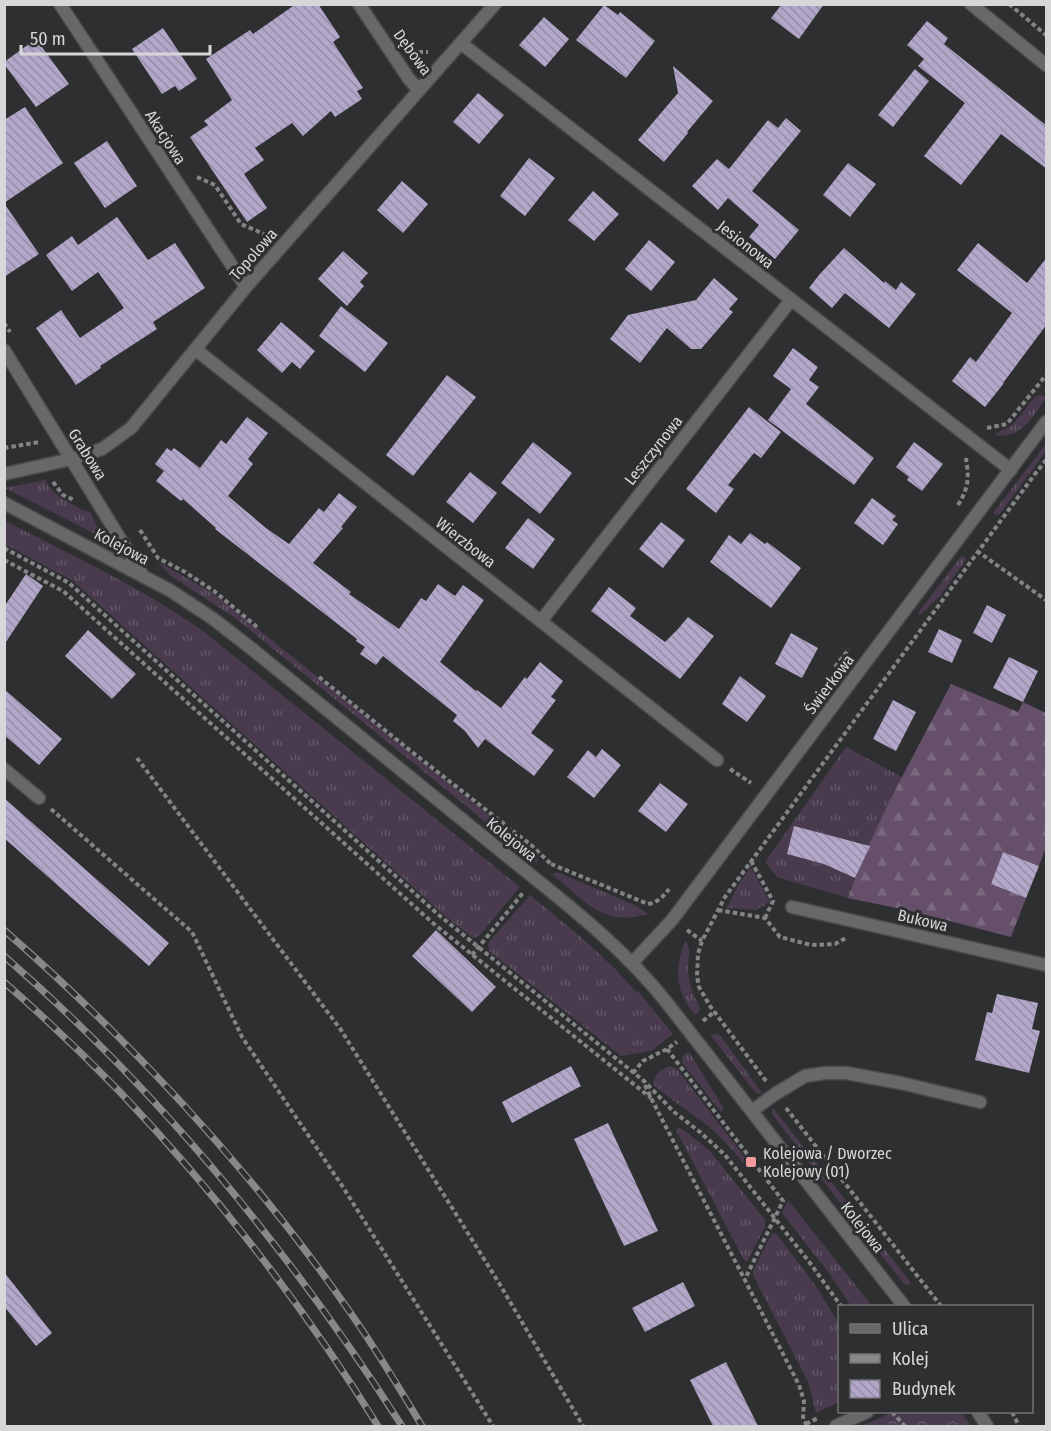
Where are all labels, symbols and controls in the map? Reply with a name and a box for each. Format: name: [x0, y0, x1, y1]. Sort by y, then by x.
scale bar: [21, 18, 210, 56]
street label: Dębowa: [390, 26, 436, 79]
text: 50 m: [30, 28, 66, 50]
street label: Akacjowa: [141, 107, 190, 168]
street label: Jesionowa: [714, 216, 778, 272]
street label: Topolowa: [226, 224, 281, 284]
street label: Leszczynowa: [620, 412, 687, 489]
street label: Grabowa: [64, 425, 111, 484]
street label: Wierzbowa: [432, 513, 500, 572]
street label: Kolejowa: [91, 524, 153, 569]
street label: Świerkowa: [801, 651, 858, 718]
street label: Kolejowa: [483, 813, 541, 866]
street label: Bukowa: [896, 905, 950, 936]
place label: Kolejowa / Dworzec Kolejowy (01): [763, 1144, 892, 1181]
marker: Kolejowa / Dworzec Kolejowy (01): [744, 1155, 758, 1169]
street label: Kolejowa: [837, 1198, 888, 1257]
legend: [838, 1305, 1033, 1413]
text: Ulica: [892, 1318, 928, 1340]
text: Kolej: [892, 1348, 929, 1370]
text: Budynek: [892, 1378, 956, 1400]

